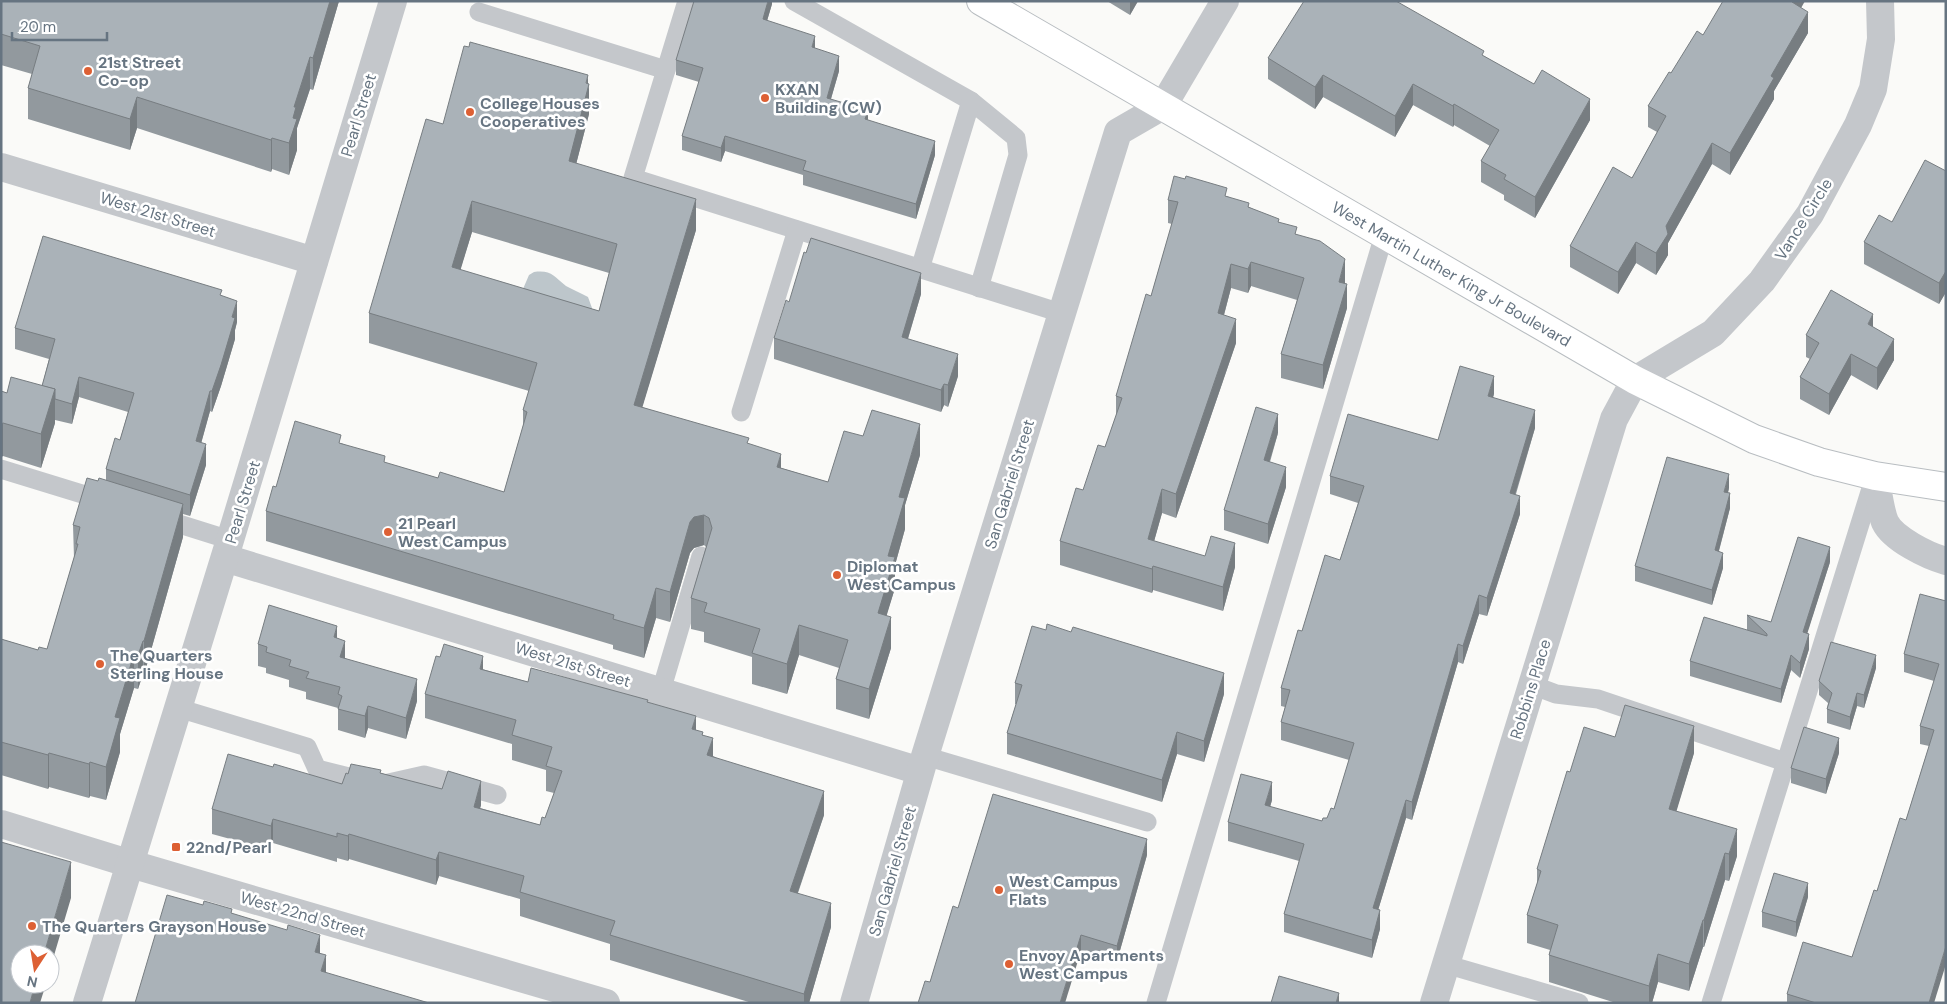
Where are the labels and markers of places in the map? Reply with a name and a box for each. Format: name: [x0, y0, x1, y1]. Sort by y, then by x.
place label: 21st Street Co-op: [98, 52, 181, 91]
marker: 21st Street Co-op: [82, 65, 94, 77]
place label: KXAN Building (CW): [775, 79, 882, 118]
marker: KXAN Building (CW): [759, 92, 771, 104]
place label: College Houses Cooperatives: [480, 93, 600, 132]
marker: College Houses Cooperatives: [464, 106, 476, 118]
place label: 21 Pearl West Campus: [398, 513, 507, 552]
marker: 21 Pearl West Campus: [382, 526, 394, 538]
place label: Diplomat West Campus: [847, 556, 956, 595]
marker: Diplomat West Campus: [831, 569, 843, 581]
place label: The Quarters Sterling House: [110, 645, 224, 684]
marker: The Quarters Sterling House: [94, 658, 106, 670]
place label: 22nd/Pearl: [186, 837, 272, 858]
marker: 22nd/Pearl: [170, 841, 182, 853]
place label: West Campus Flats: [1009, 871, 1118, 910]
marker: West Campus Flats: [993, 884, 1005, 896]
place label: The Quarters Grayson House: [42, 916, 267, 937]
marker: The Quarters Grayson House: [26, 920, 38, 932]
place label: Envoy Apartments West Campus: [1019, 945, 1164, 984]
marker: Envoy Apartments West Campus: [1003, 958, 1015, 970]

